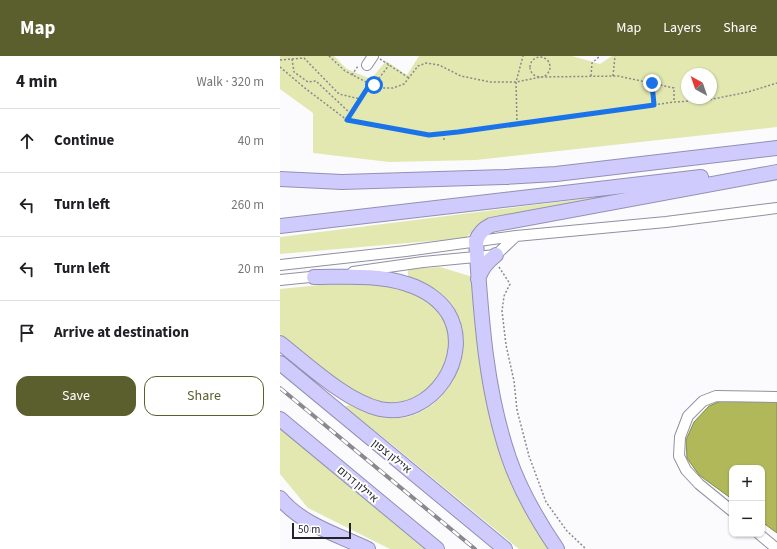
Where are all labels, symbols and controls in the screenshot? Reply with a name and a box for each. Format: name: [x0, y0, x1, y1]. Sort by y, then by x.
text: Map: [20, 15, 55, 42]
text: Map: [616, 18, 641, 38]
text: Layers: [663, 18, 701, 38]
text: Share: [723, 18, 757, 38]
north arrow: [681, 68, 717, 104]
text: 4 min: [16, 70, 57, 94]
text: Walk · 320 m: [196, 73, 264, 91]
route end: [643, 74, 661, 92]
route start: [365, 76, 383, 94]
icon: ahead: [16, 130, 38, 152]
text: Continue: [54, 130, 114, 151]
text: 40 m: [238, 132, 264, 150]
icon: left: [16, 194, 38, 216]
text: Turn left: [54, 194, 110, 215]
text: 260 m: [231, 196, 264, 214]
icon: left: [16, 258, 38, 280]
text: Turn left: [54, 258, 110, 279]
text: 20 m: [238, 260, 264, 278]
icon: arrive: [16, 322, 38, 344]
text: Arrive at destination: [54, 322, 189, 343]
button: Save: [16, 376, 136, 416]
button: Share: [144, 376, 264, 416]
street label: איילון צפון: [369, 436, 415, 477]
street label: איילון דרום: [334, 463, 381, 506]
map controls: [729, 465, 765, 537]
button: +: [729, 465, 765, 501]
button: −: [729, 501, 765, 537]
scale bar: [292, 521, 351, 540]
text: 50 m: [298, 522, 320, 537]

